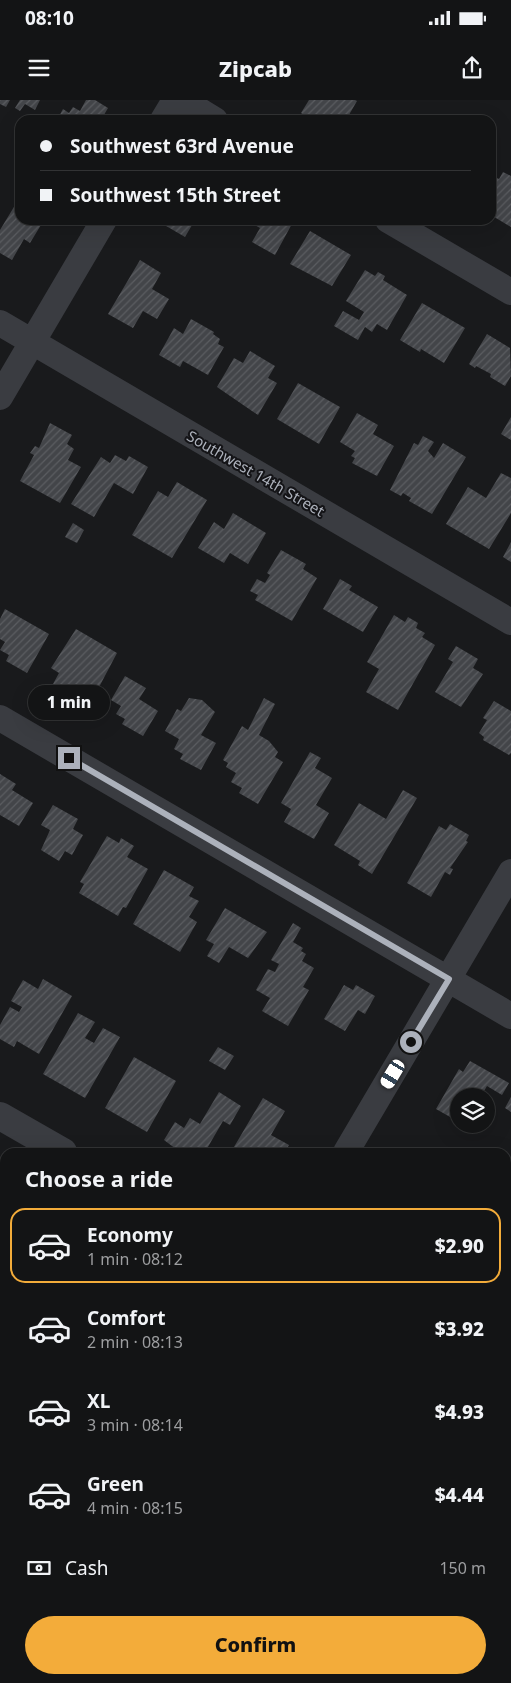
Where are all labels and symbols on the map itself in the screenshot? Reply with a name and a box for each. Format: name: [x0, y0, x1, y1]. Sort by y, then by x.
street label: Southwest 14th Street: [184, 425, 329, 521]
callout: 1 min: [28, 686, 110, 720]
route end: [58, 747, 80, 769]
route start: [400, 1031, 422, 1053]
car: [378, 1057, 407, 1091]

